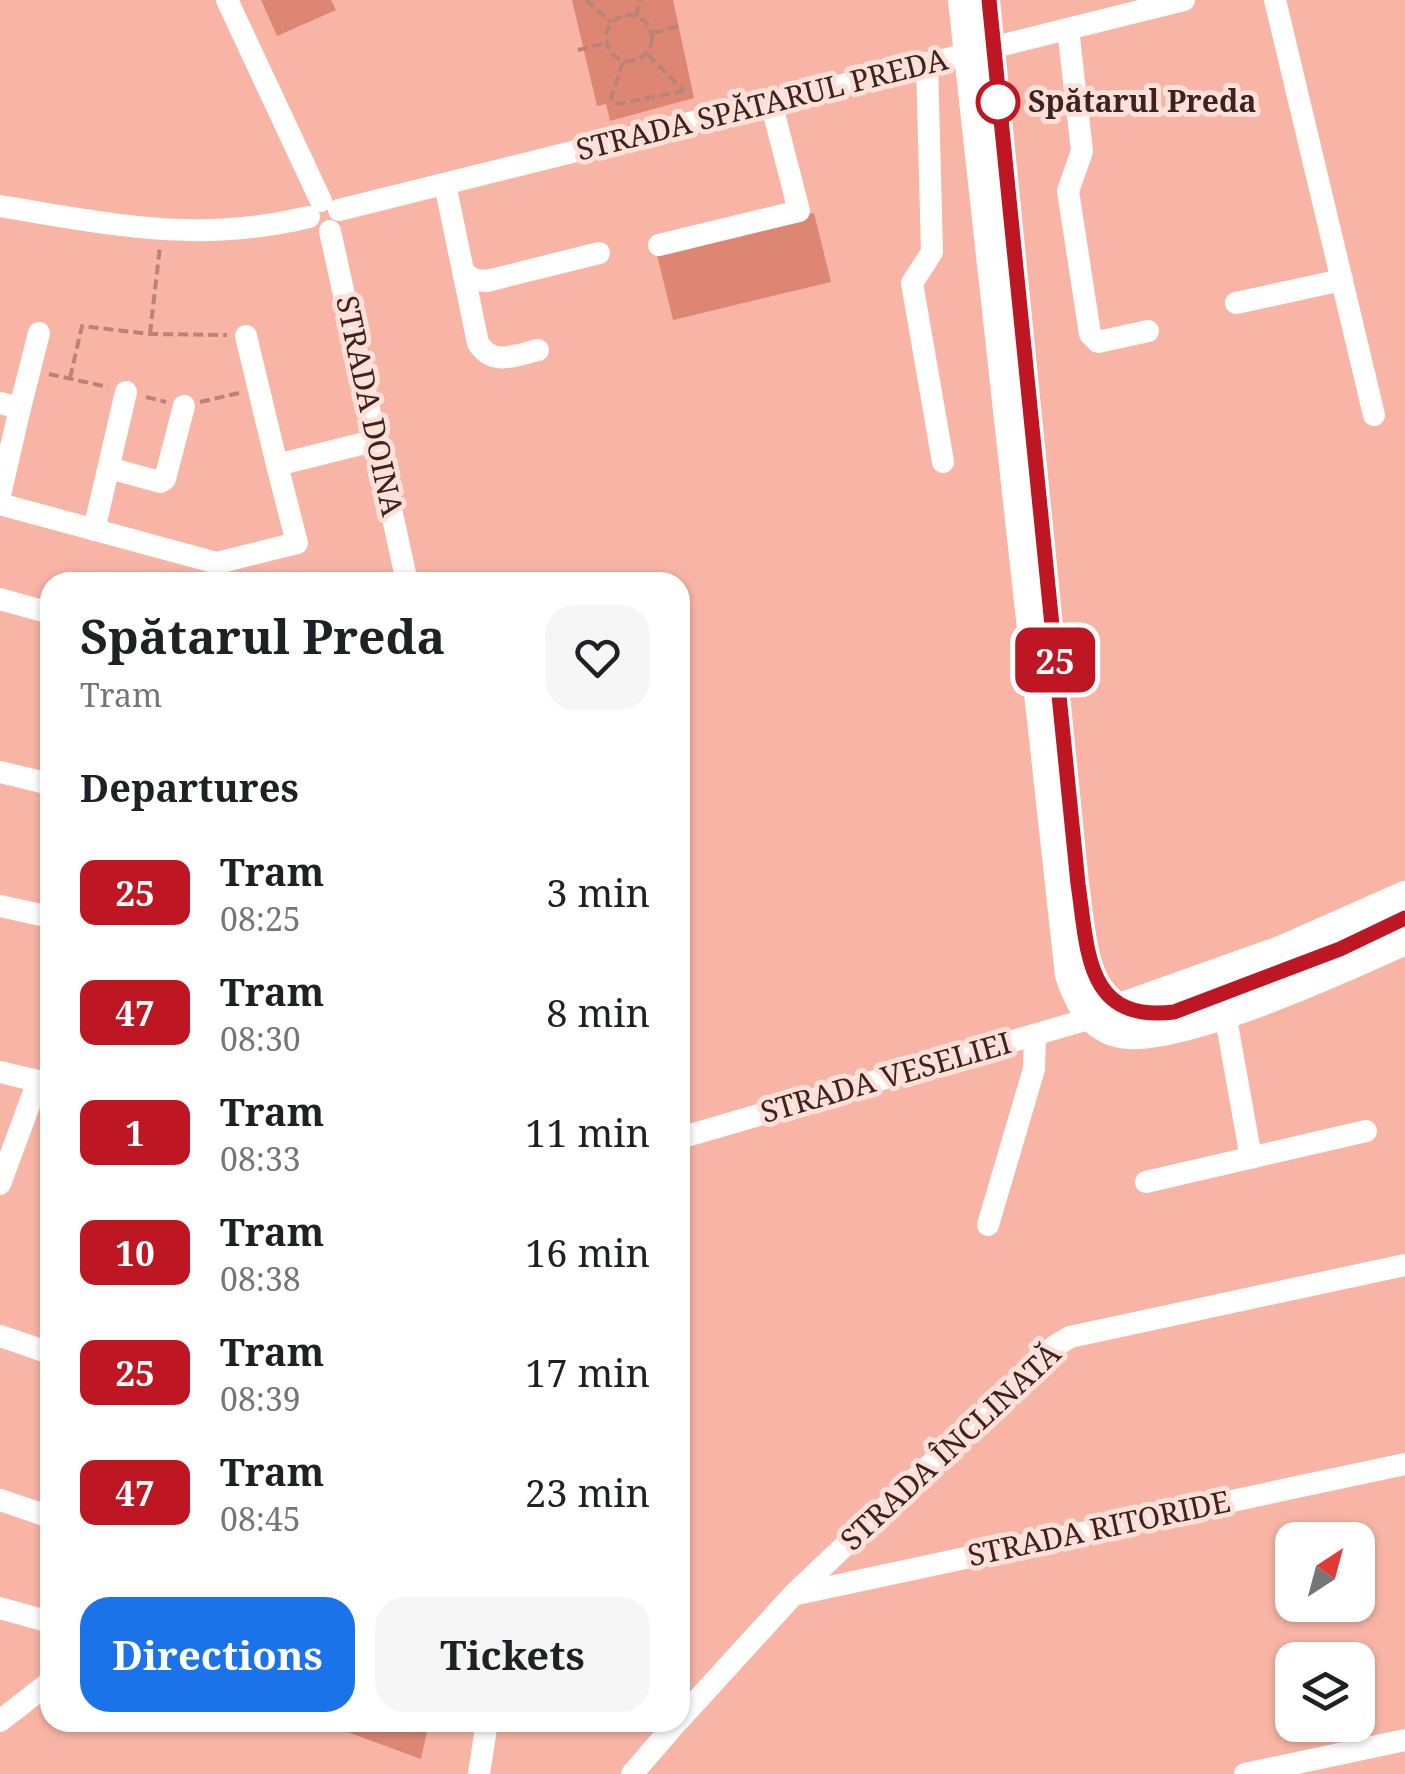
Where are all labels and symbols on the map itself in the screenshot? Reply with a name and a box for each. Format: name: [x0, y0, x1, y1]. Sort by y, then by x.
street label: STRADA SPĂTARUL PREDA: [572, 37, 952, 170]
place label: Spătarul Preda: [1028, 80, 1256, 121]
marker: Spătarul Preda: [977, 81, 1019, 123]
street label: STRADA DOINA: [327, 292, 414, 520]
line badge: 25: [1010, 628, 1100, 692]
street label: STRADA VESELIEI: [756, 1021, 1015, 1132]
street label: STRADA ÎNCLINATĂ: [831, 1332, 1070, 1559]
street label: STRADA RITORIDE: [964, 1480, 1234, 1575]
north arrow: [1275, 1522, 1375, 1622]

